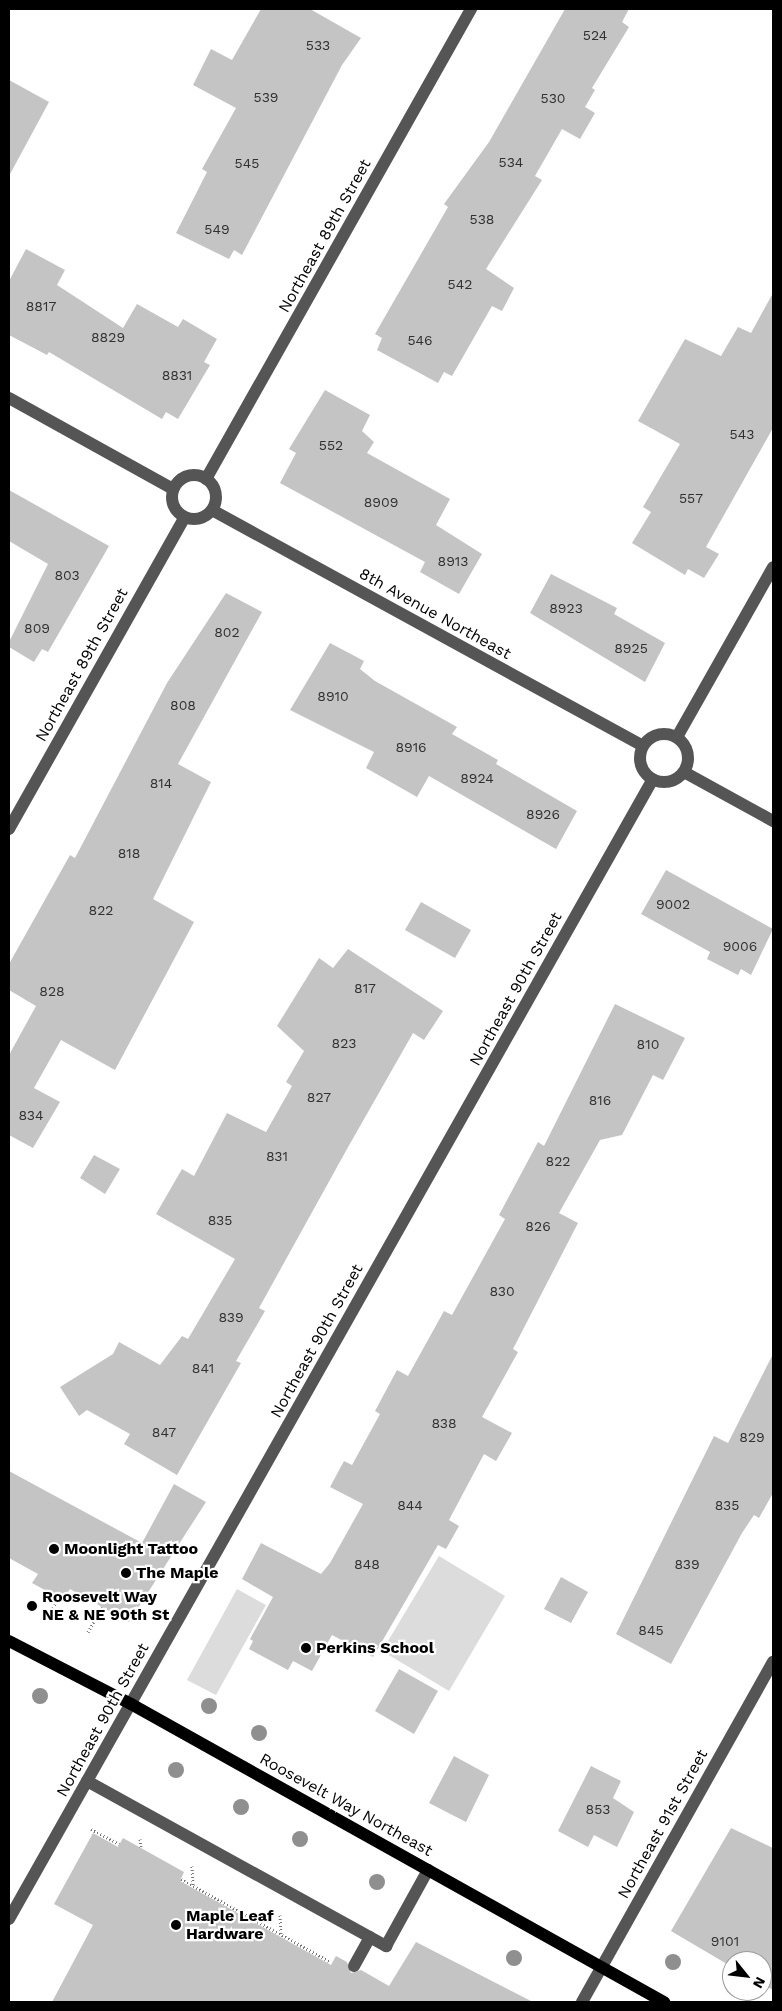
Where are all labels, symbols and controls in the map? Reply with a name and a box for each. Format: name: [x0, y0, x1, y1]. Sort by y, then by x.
house number: 524: [583, 27, 607, 43]
house number: 533: [306, 37, 330, 53]
house number: 539: [254, 89, 278, 105]
house number: 530: [540, 90, 566, 106]
house number: 534: [499, 154, 523, 170]
house number: 545: [235, 155, 259, 171]
street label: Northeast 89th Street: [275, 156, 375, 316]
house number: 538: [470, 211, 494, 227]
house number: 549: [204, 221, 230, 237]
house number: 542: [448, 276, 472, 292]
house number: 8817: [26, 298, 56, 314]
house number: 8829: [91, 329, 125, 345]
house number: 546: [407, 332, 433, 348]
house number: 8831: [162, 367, 192, 383]
house number: 543: [730, 426, 754, 442]
house number: 552: [319, 437, 343, 453]
house number: 557: [679, 490, 703, 506]
house number: 8909: [364, 494, 398, 510]
house number: 8913: [438, 553, 468, 569]
street label: 8th Avenue Northeast: [355, 564, 515, 664]
house number: 803: [54, 567, 80, 583]
street label: Northeast 89th Street: [32, 585, 132, 745]
house number: 8923: [549, 600, 583, 616]
house number: 809: [24, 620, 50, 636]
house number: 802: [214, 624, 240, 640]
house number: 8925: [614, 640, 648, 656]
house number: 8910: [317, 688, 349, 704]
house number: 808: [170, 697, 196, 713]
house number: 8916: [395, 739, 427, 755]
house number: 8924: [460, 770, 494, 786]
house number: 814: [150, 775, 172, 791]
house number: 8926: [526, 806, 560, 822]
house number: 818: [118, 845, 140, 861]
house number: 9002: [656, 896, 690, 912]
house number: 822: [89, 902, 113, 918]
street label: Northeast 90th Street: [466, 909, 566, 1069]
house number: 9006: [723, 938, 757, 954]
house number: 817: [354, 980, 376, 996]
house number: 828: [39, 983, 65, 999]
house number: 823: [332, 1035, 356, 1051]
house number: 810: [637, 1036, 659, 1052]
house number: 827: [307, 1089, 331, 1105]
house number: 816: [589, 1092, 611, 1108]
house number: 834: [18, 1107, 44, 1123]
house number: 831: [266, 1148, 288, 1164]
house number: 822: [546, 1153, 570, 1169]
house number: 835: [208, 1212, 232, 1228]
house number: 826: [525, 1218, 551, 1234]
street label: Northeast 90th Street: [267, 1261, 367, 1421]
house number: 830: [489, 1283, 515, 1299]
house number: 839: [218, 1309, 244, 1325]
house number: 841: [192, 1360, 214, 1376]
house number: 838: [431, 1415, 457, 1431]
house number: 847: [152, 1424, 176, 1440]
house number: 829: [739, 1429, 765, 1445]
house number: 844: [397, 1497, 423, 1513]
house number: 835: [715, 1497, 739, 1513]
place label: Moonlight Tattoo: [64, 1539, 198, 1559]
marker: Moonlight Tattoo: [48, 1543, 60, 1555]
house number: 848: [354, 1556, 380, 1572]
house number: 839: [674, 1556, 700, 1572]
place label: The Maple: [136, 1563, 218, 1583]
marker: The Maple: [120, 1567, 132, 1579]
place label: Roosevelt Way NE & NE 90th St: [42, 1587, 169, 1625]
marker: Roosevelt Way NE & NE 90th St: [26, 1600, 38, 1612]
house number: 845: [638, 1622, 664, 1638]
place label: Perkins School: [316, 1638, 434, 1658]
street label: Northeast 90th Street: [53, 1640, 153, 1800]
marker: Perkins School: [300, 1642, 312, 1654]
street label: Northeast 91st Street: [614, 1746, 712, 1902]
street label: Roosevelt Way Northeast: [256, 1749, 436, 1861]
house number: 853: [586, 1801, 610, 1817]
place label: Maple Leaf Hardware: [186, 1906, 274, 1944]
marker: Maple Leaf Hardware: [170, 1919, 182, 1931]
house number: 9101: [711, 1933, 739, 1949]
north arrow: [722, 1951, 772, 2001]
text: N: [750, 1974, 769, 1991]

